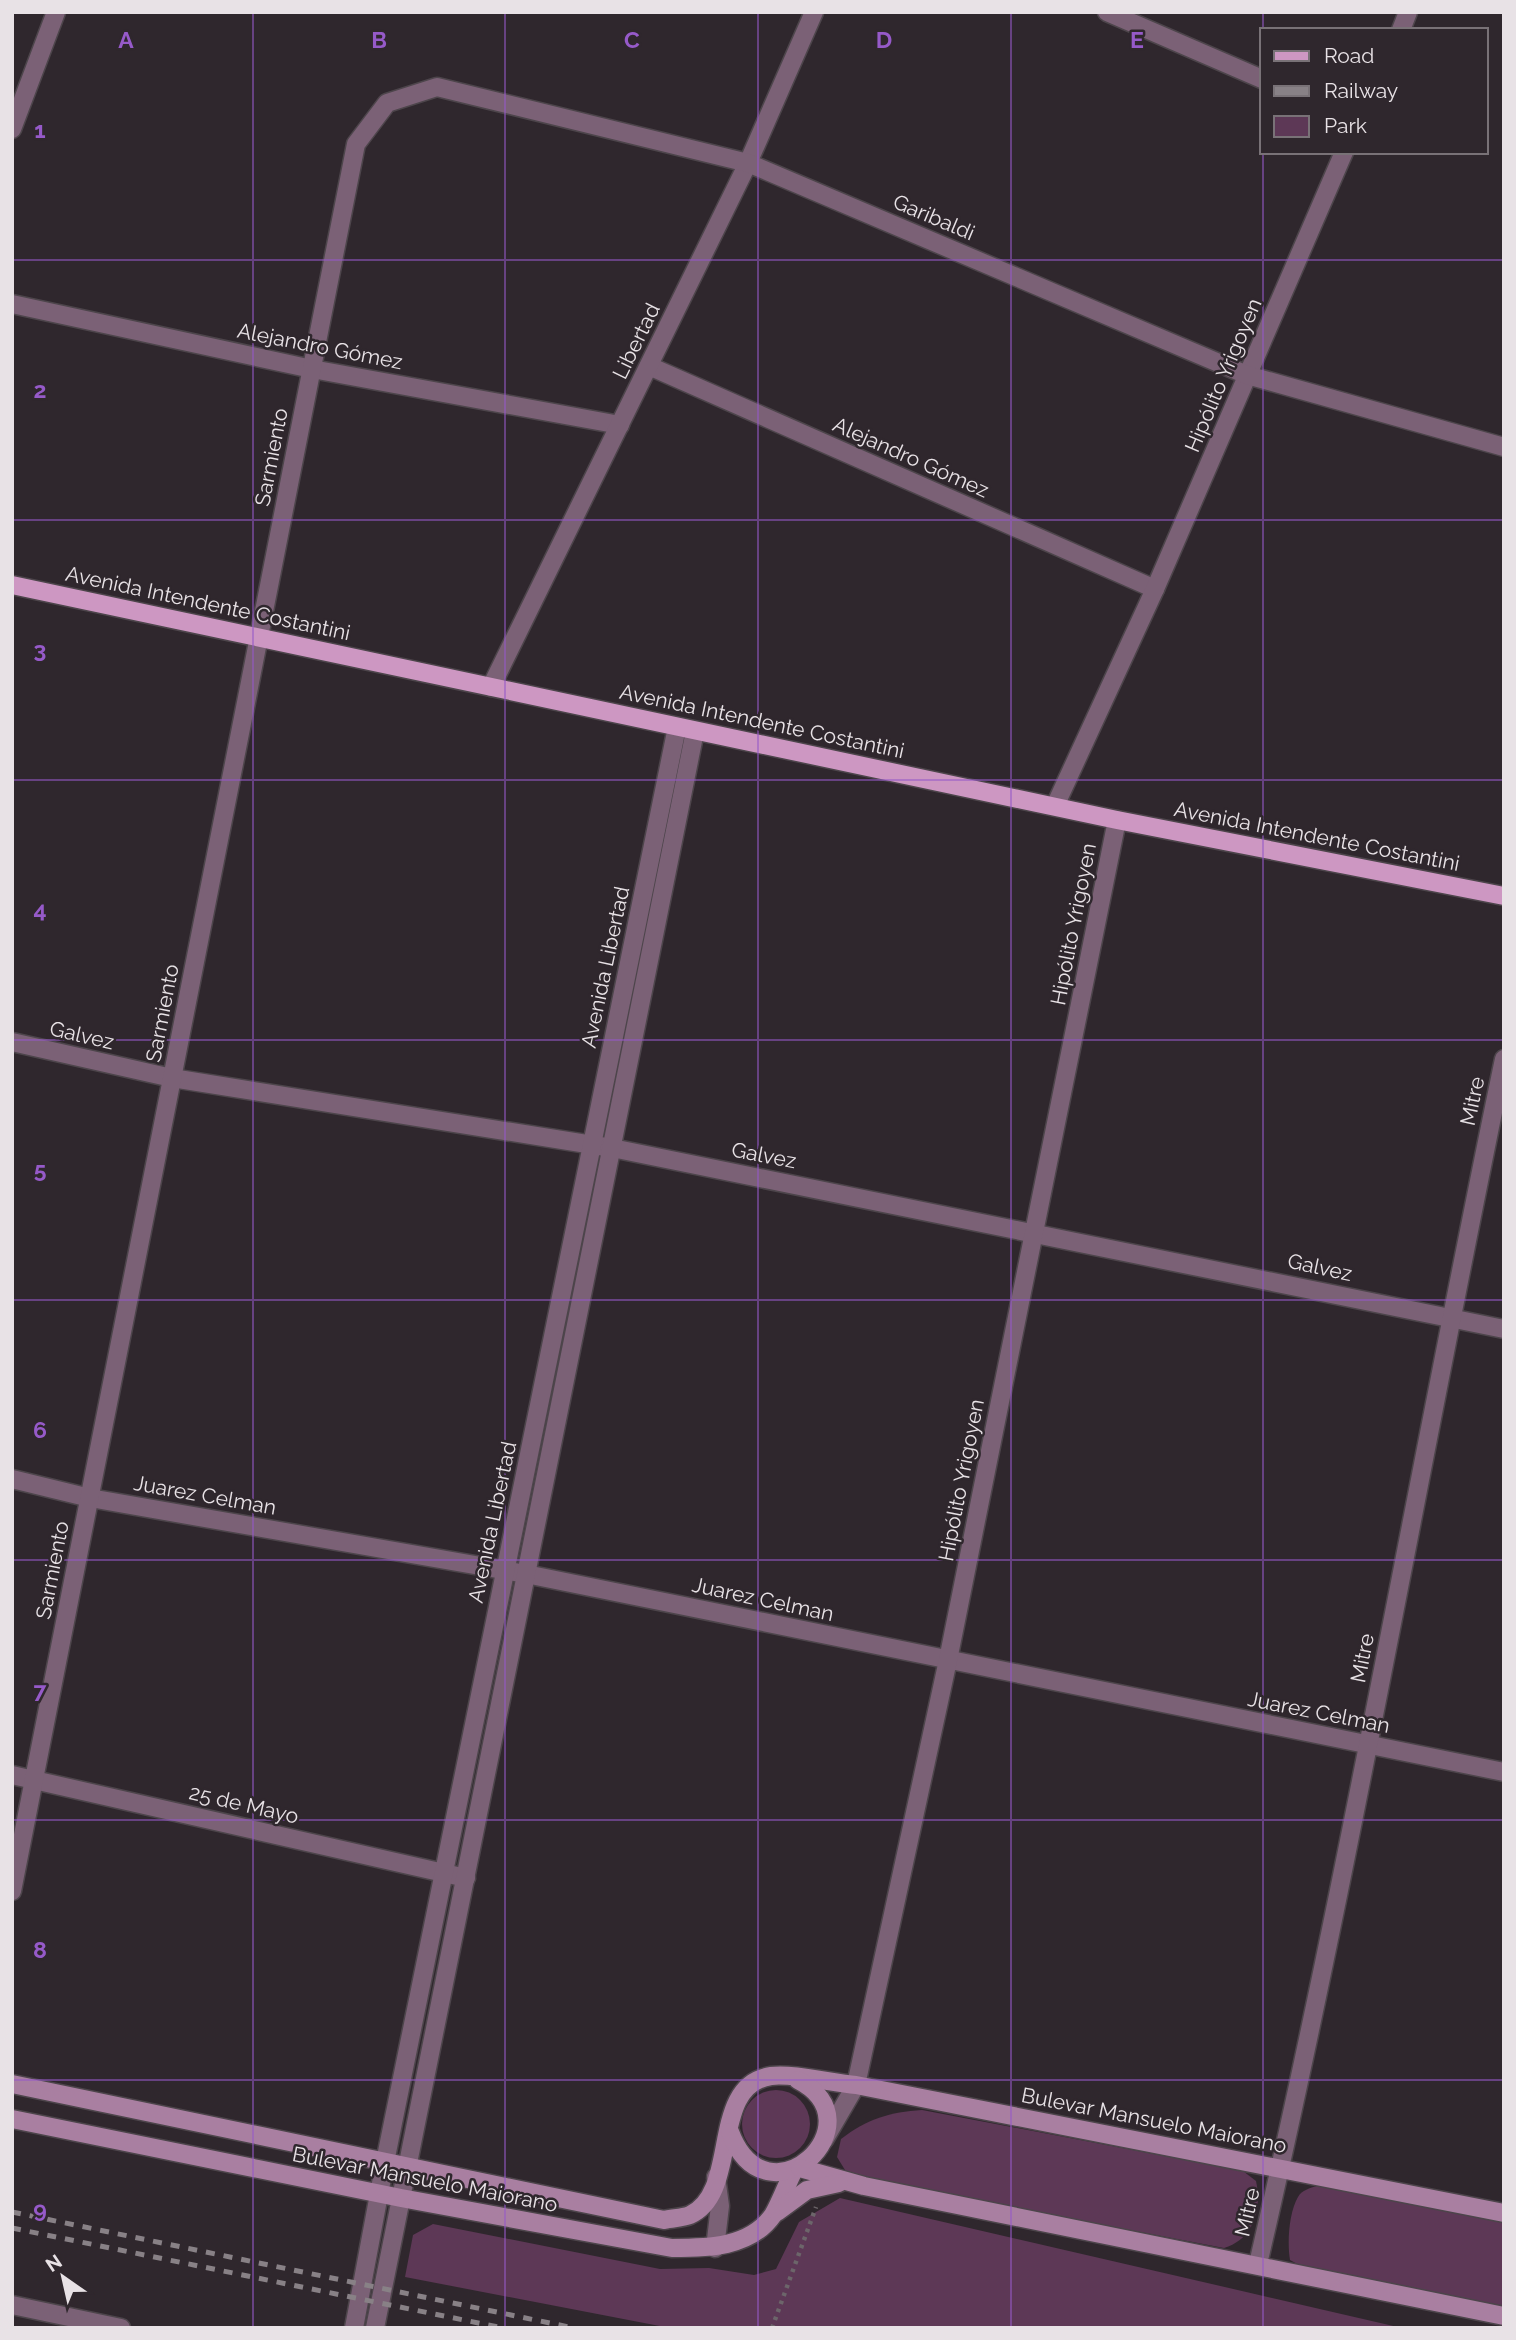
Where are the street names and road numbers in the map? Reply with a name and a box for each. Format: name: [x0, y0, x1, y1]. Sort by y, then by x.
street label: Garibaldi: [889, 189, 979, 245]
street label: Hipólito Yrigoyen: [1179, 294, 1267, 456]
street label: Libertad: [607, 299, 665, 383]
street label: Alejandro Gómez: [235, 318, 405, 374]
street label: Sarmiento: [249, 406, 293, 508]
street label: Alejandro Gómez: [829, 411, 993, 503]
street label: Avenida Intendente Costantini: [63, 561, 353, 645]
street label: Avenida Intendente Costantini: [617, 679, 907, 763]
street label: Avenida Intendente Costantini: [1172, 796, 1462, 876]
street label: Hipólito Yrigoyen: [1045, 841, 1101, 1007]
street label: Avenida Libertad: [576, 884, 634, 1050]
street label: Sarmiento: [140, 962, 184, 1064]
street label: Galvez: [47, 1015, 117, 1055]
street label: Mitre: [1455, 1074, 1489, 1128]
street label: Galvez: [730, 1137, 798, 1173]
street label: Galvez: [1286, 1248, 1354, 1286]
street label: Hipólito Yrigoyen: [933, 1397, 989, 1563]
street label: Avenida Libertad: [463, 1439, 521, 1605]
street label: Juarez Celman: [132, 1470, 278, 1520]
street label: Sarmiento: [30, 1519, 74, 1621]
street label: Juarez Celman: [690, 1572, 836, 1626]
street label: Mitre: [1345, 1631, 1379, 1685]
street label: Juarez Celman: [1246, 1686, 1392, 1738]
street label: 25 de Mayo: [187, 1779, 301, 1829]
street label: Bulevar Mansuelo Maiorano: [1019, 2082, 1289, 2158]
street label: Bulevar Mansuelo Maiorano: [290, 2141, 560, 2217]
street label: Mitre: [1229, 2185, 1265, 2239]

